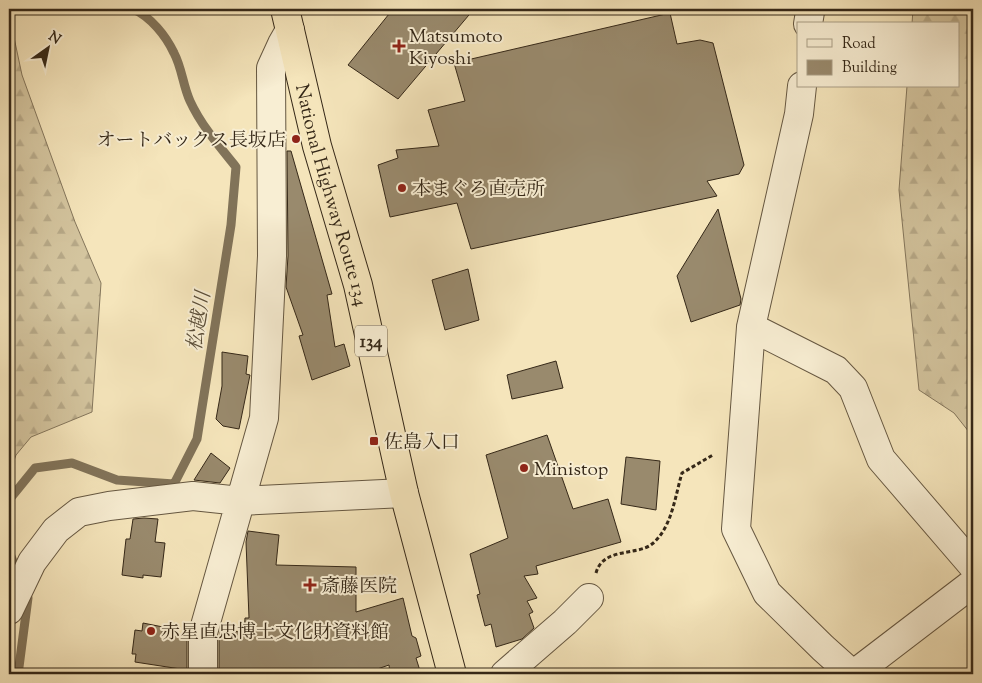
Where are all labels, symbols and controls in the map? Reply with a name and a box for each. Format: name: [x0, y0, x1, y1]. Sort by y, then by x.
north arrow: [22, 22, 72, 72]
legend: [797, 22, 960, 88]
place label: Matsumoto Kiyoshi: [409, 24, 503, 73]
text: N: [44, 27, 64, 50]
text: Road: [842, 34, 876, 55]
marker: Matsumoto Kiyoshi: [393, 40, 405, 52]
text: Building: [842, 58, 897, 79]
street label: National Highway Route 134: [287, 82, 373, 310]
place label: オートバックス長坂店: [97, 128, 286, 155]
marker: オートバックス長坂店: [290, 133, 302, 145]
place label: 本まぐろ直売所: [412, 177, 545, 204]
marker: 本まぐろ直売所: [396, 182, 408, 194]
water label: 松越川: [181, 288, 220, 353]
road number: 134: [355, 326, 387, 356]
place label: 佐島入口: [384, 430, 460, 457]
marker: 佐島入口: [368, 435, 380, 447]
place label: Ministop: [534, 457, 608, 484]
marker: Ministop: [518, 462, 530, 474]
place label: 斎藤医院: [321, 574, 397, 601]
marker: 斎藤医院: [303, 578, 317, 592]
place label: 赤星直忠博士文化財資料館: [161, 620, 389, 647]
marker: 赤星直忠博士文化財資料館: [145, 625, 157, 637]

